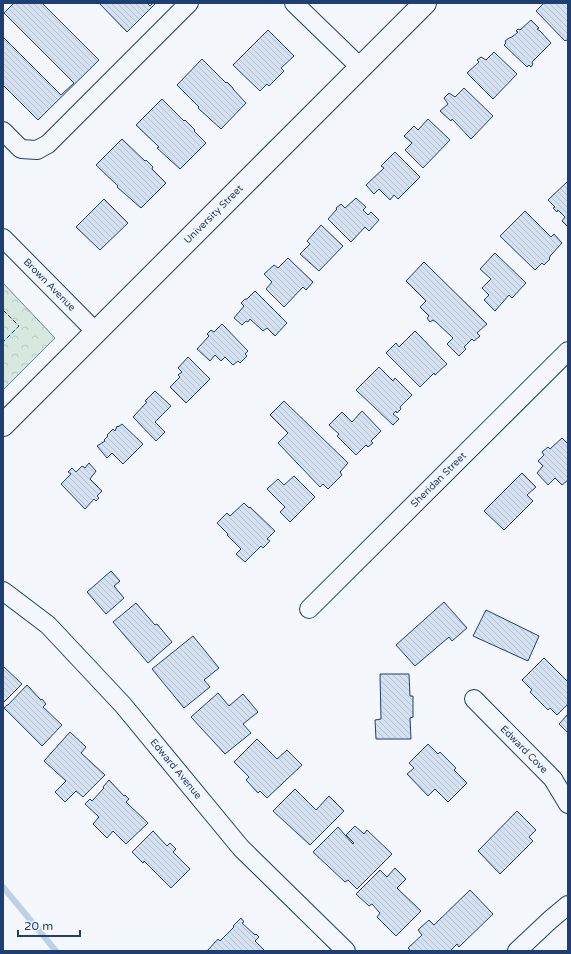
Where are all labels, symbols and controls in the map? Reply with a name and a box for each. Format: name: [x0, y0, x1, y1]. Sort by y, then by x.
street label: University Street: [182, 182, 246, 246]
street label: Brown Avenue: [21, 256, 78, 314]
street label: Sheridan Street: [408, 450, 469, 510]
street label: Edward Cove: [498, 723, 550, 776]
street label: Edward Avenue: [147, 736, 204, 802]
scale bar: [18, 912, 80, 938]
text: 20 m: [24, 919, 53, 933]

